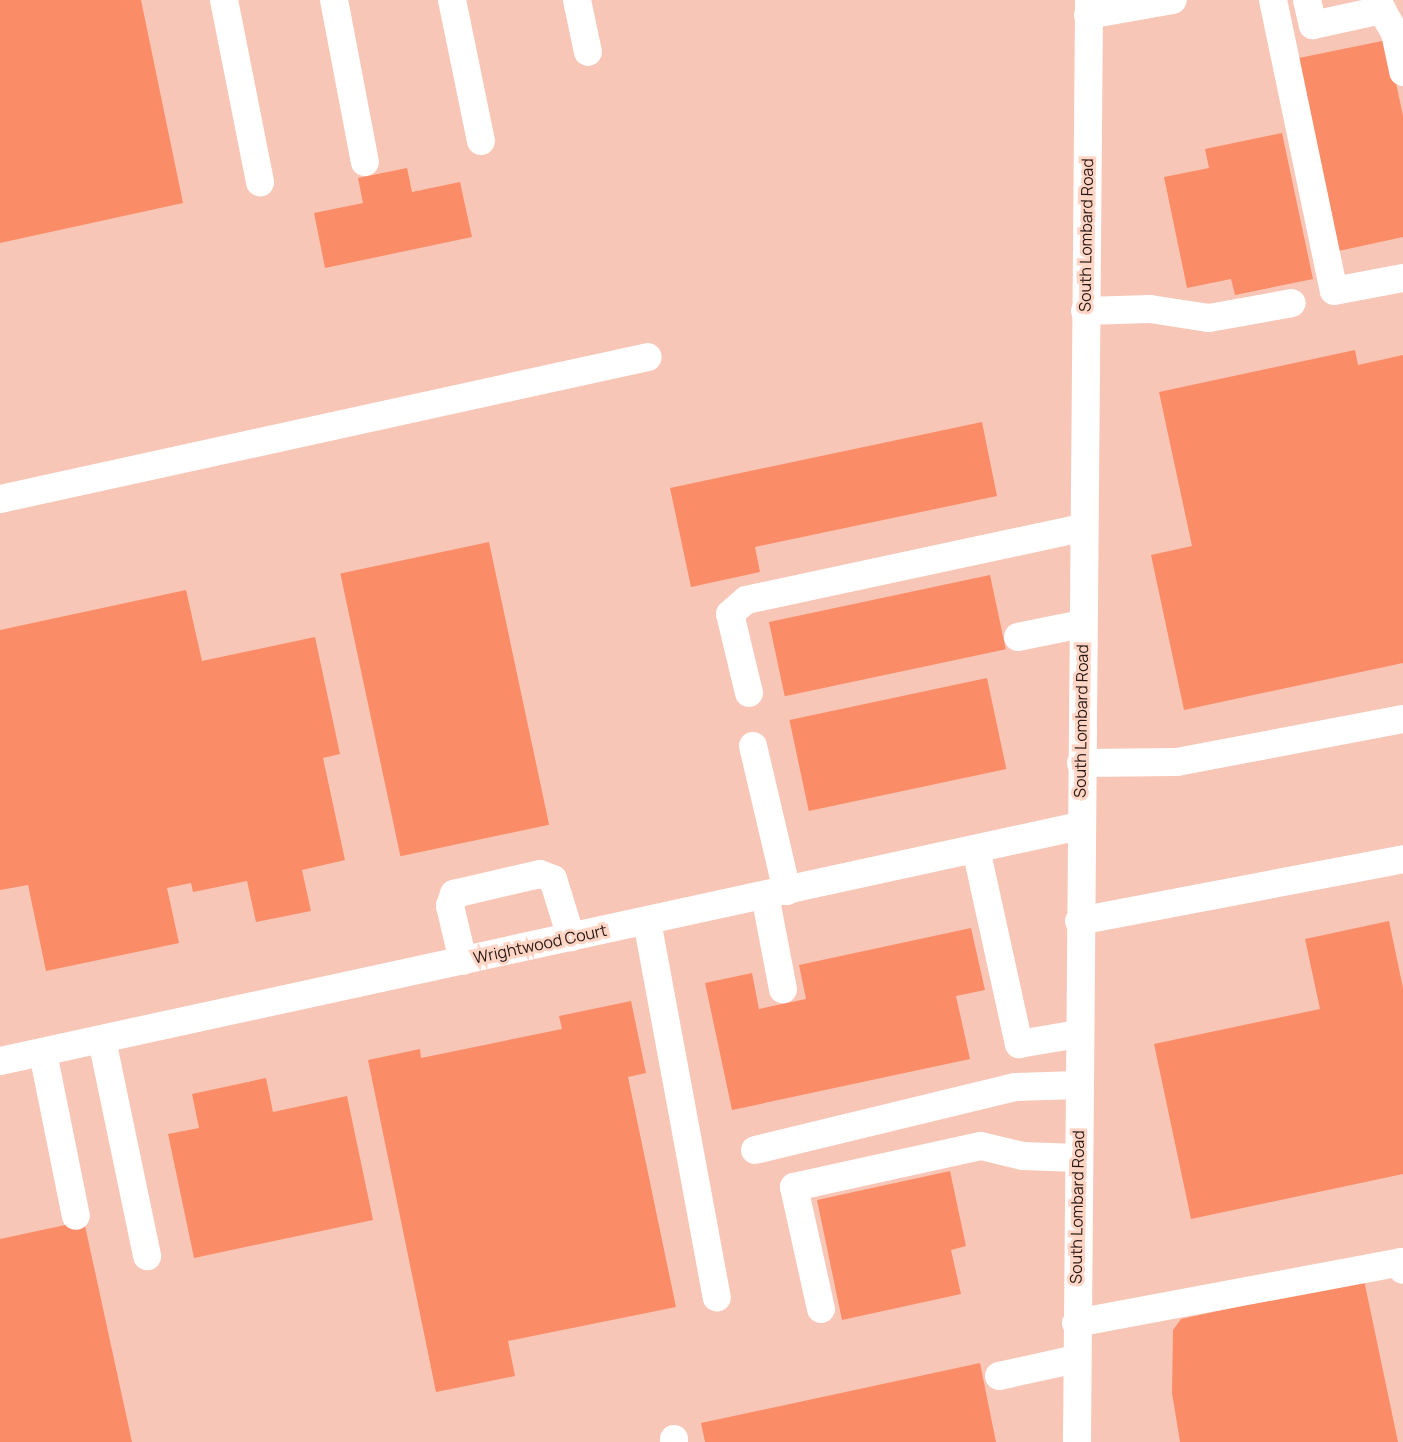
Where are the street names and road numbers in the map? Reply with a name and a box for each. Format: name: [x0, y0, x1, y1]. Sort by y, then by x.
street label: South Lombard Road: [1075, 158, 1097, 312]
street label: South Lombard Road: [1070, 644, 1092, 798]
street label: Wrightwood Court: [471, 920, 609, 968]
street label: South Lombard Road: [1066, 1130, 1088, 1284]

